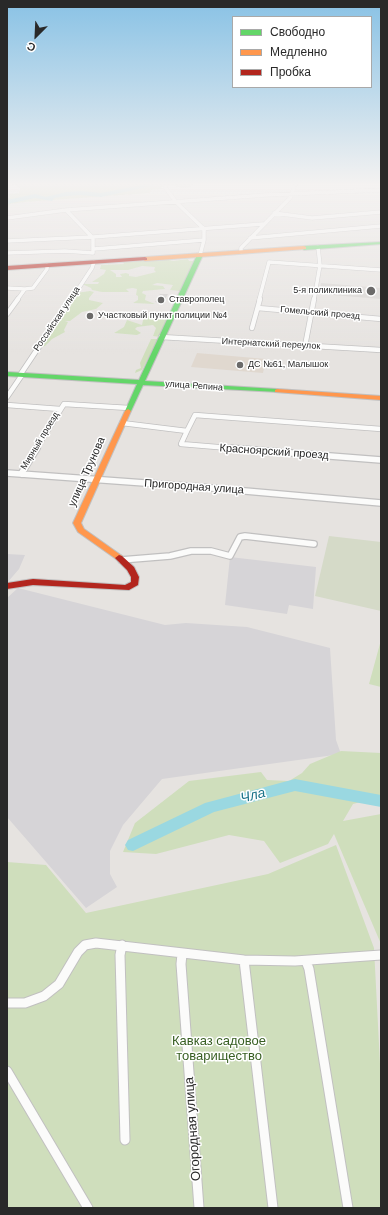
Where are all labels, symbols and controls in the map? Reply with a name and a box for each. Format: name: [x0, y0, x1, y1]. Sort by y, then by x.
north arrow: [16, 16, 56, 56]
legend: [232, 16, 372, 88]
text: Свободно: [270, 25, 325, 39]
text: С: [25, 40, 37, 54]
text: Медленно: [270, 45, 327, 59]
text: Пробка: [270, 65, 311, 79]
street label: Российская улица: [31, 285, 83, 353]
marker: 5-я поликлиника: [365, 285, 377, 297]
place label: 5-я поликлиника: [293, 286, 362, 296]
marker: Ставрополец: [156, 295, 166, 305]
place label: Ставрополец: [169, 295, 224, 305]
street label: Гомельский проезд: [280, 304, 360, 322]
marker: Участковый пункт полиции №4: [85, 311, 95, 321]
place label: Участковый пункт полиции №4: [98, 311, 227, 321]
street label: Интернатский переулок: [221, 336, 321, 352]
marker: ДС №61, Малышок: [235, 360, 245, 370]
place label: ДС №61, Малышок: [248, 360, 328, 370]
street label: улица Репина: [165, 379, 223, 393]
street label: Мирный проезд: [19, 410, 61, 472]
street label: улица Трунова: [66, 435, 108, 509]
street label: Красноярский проезд: [219, 442, 329, 462]
street label: Пригородная улица: [144, 477, 244, 497]
water label: Чла: [239, 785, 267, 807]
park label: Кавказ садовое товарищество: [172, 1033, 266, 1064]
street label: Огородная улица: [182, 1076, 204, 1182]

